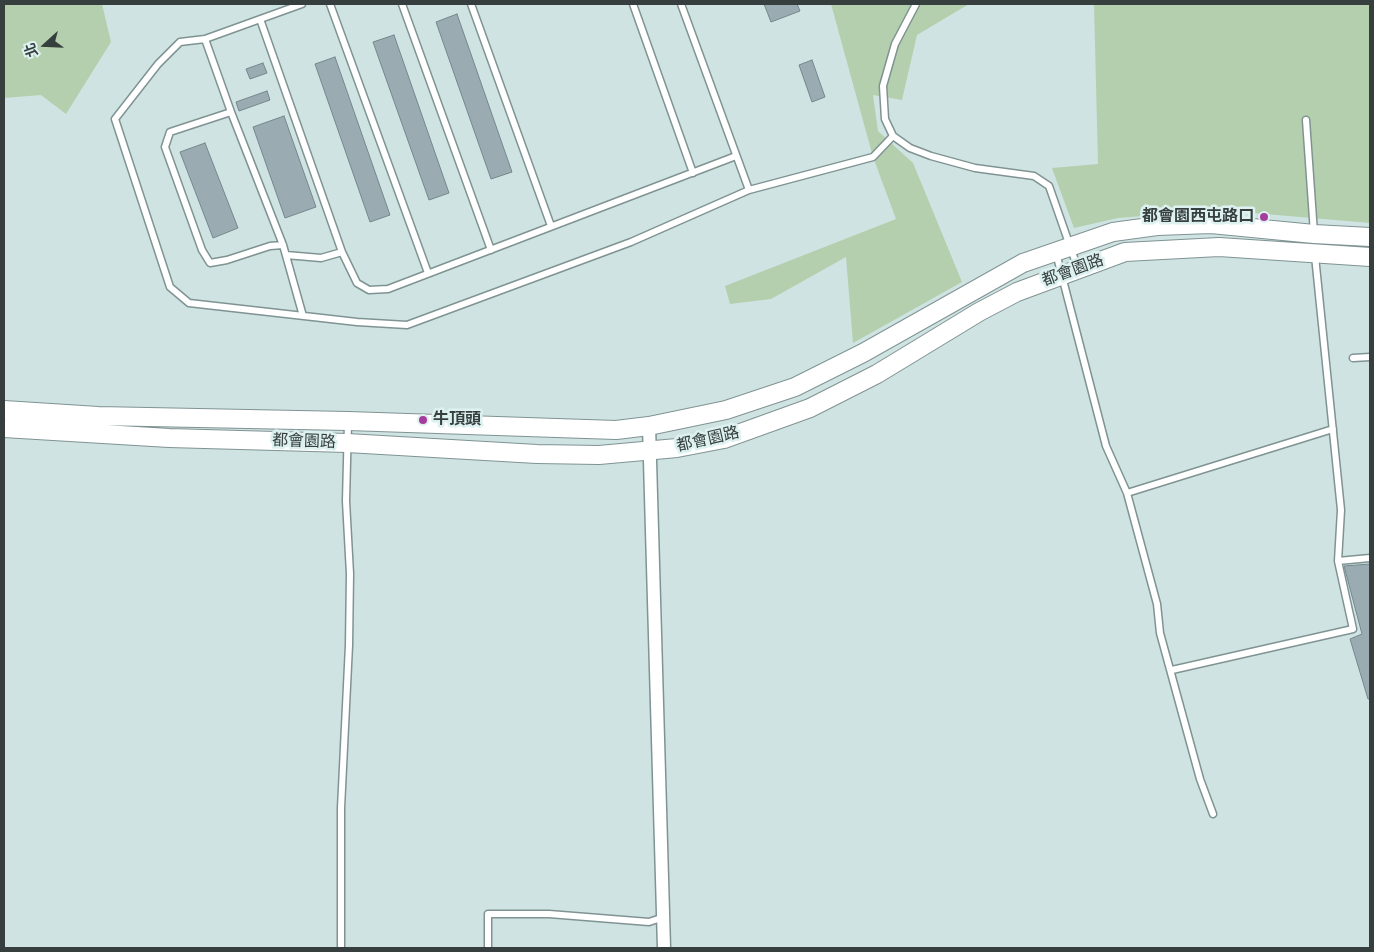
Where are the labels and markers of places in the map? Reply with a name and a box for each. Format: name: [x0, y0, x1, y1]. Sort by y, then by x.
place label: 都會園西屯路口: [1142, 207, 1254, 227]
marker: 都會園西屯路口: [1258, 211, 1270, 223]
place label: 牛頂頭: [433, 410, 481, 430]
marker: 牛頂頭: [417, 414, 429, 426]

